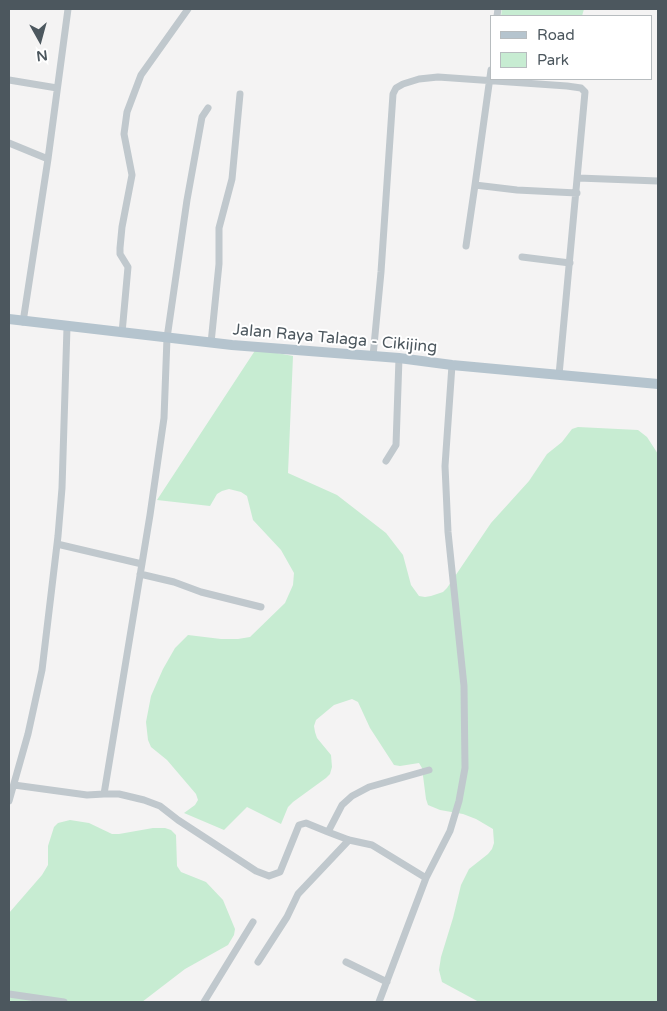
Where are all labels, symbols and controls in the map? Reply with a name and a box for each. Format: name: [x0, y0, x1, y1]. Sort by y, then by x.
north arrow: [15, 15, 65, 65]
legend: [490, 15, 652, 80]
text: Road: [537, 26, 575, 44]
text: N: [35, 46, 49, 65]
text: Park: [537, 51, 569, 69]
street label: Jalan Raya Talaga - Cikijing: [232, 320, 438, 358]

